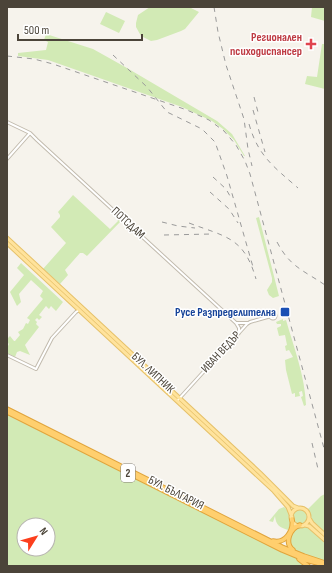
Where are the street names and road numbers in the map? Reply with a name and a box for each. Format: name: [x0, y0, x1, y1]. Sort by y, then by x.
street label: ПОТСДАМ: [108, 204, 148, 242]
street label: ИВАН ВЕДЪР: [198, 328, 244, 376]
street label: БУЛ. ЛИПНИК: [128, 349, 178, 397]
road number: 2: [121, 464, 135, 482]
street label: БУЛ. БЪЛГАРИЯ: [146, 473, 206, 513]

